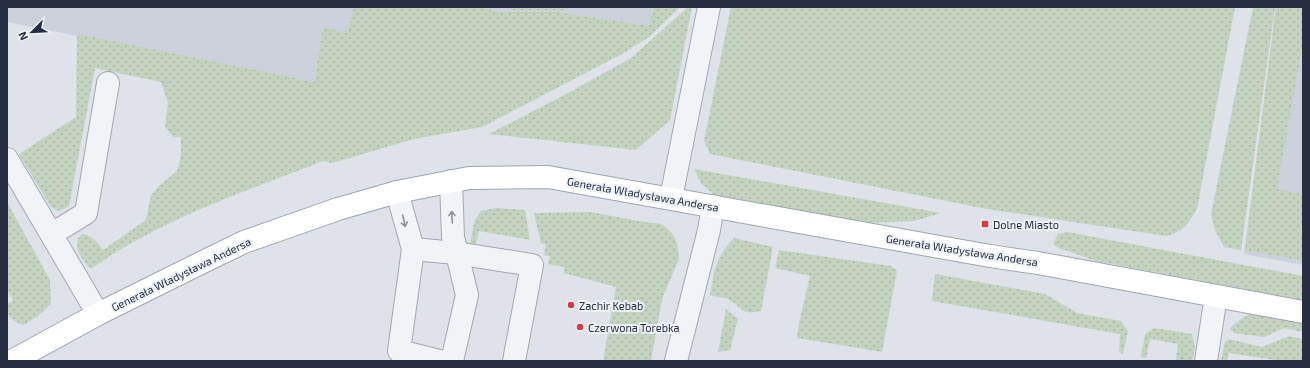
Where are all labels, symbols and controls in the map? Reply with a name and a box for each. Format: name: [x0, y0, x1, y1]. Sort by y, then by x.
north arrow: [12, 12, 52, 52]
text: N: [15, 30, 30, 43]
street label: Generała Władysława Andersa: [566, 174, 720, 214]
one-way arrow: [448, 211, 456, 224]
one-way arrow: [401, 214, 408, 227]
place label: Dolne Miasto: [993, 218, 1059, 231]
marker: Dolne Miasto: [980, 219, 990, 229]
street label: Generała Władysława Andersa: [885, 232, 1039, 268]
street label: Generała Władysława Andersa: [109, 234, 253, 314]
place label: Zachir Kebab: [579, 299, 643, 312]
marker: Zachir Kebab: [566, 300, 576, 310]
place label: Czerwona Torebka: [588, 321, 680, 334]
marker: Czerwona Torebka: [575, 322, 585, 332]

